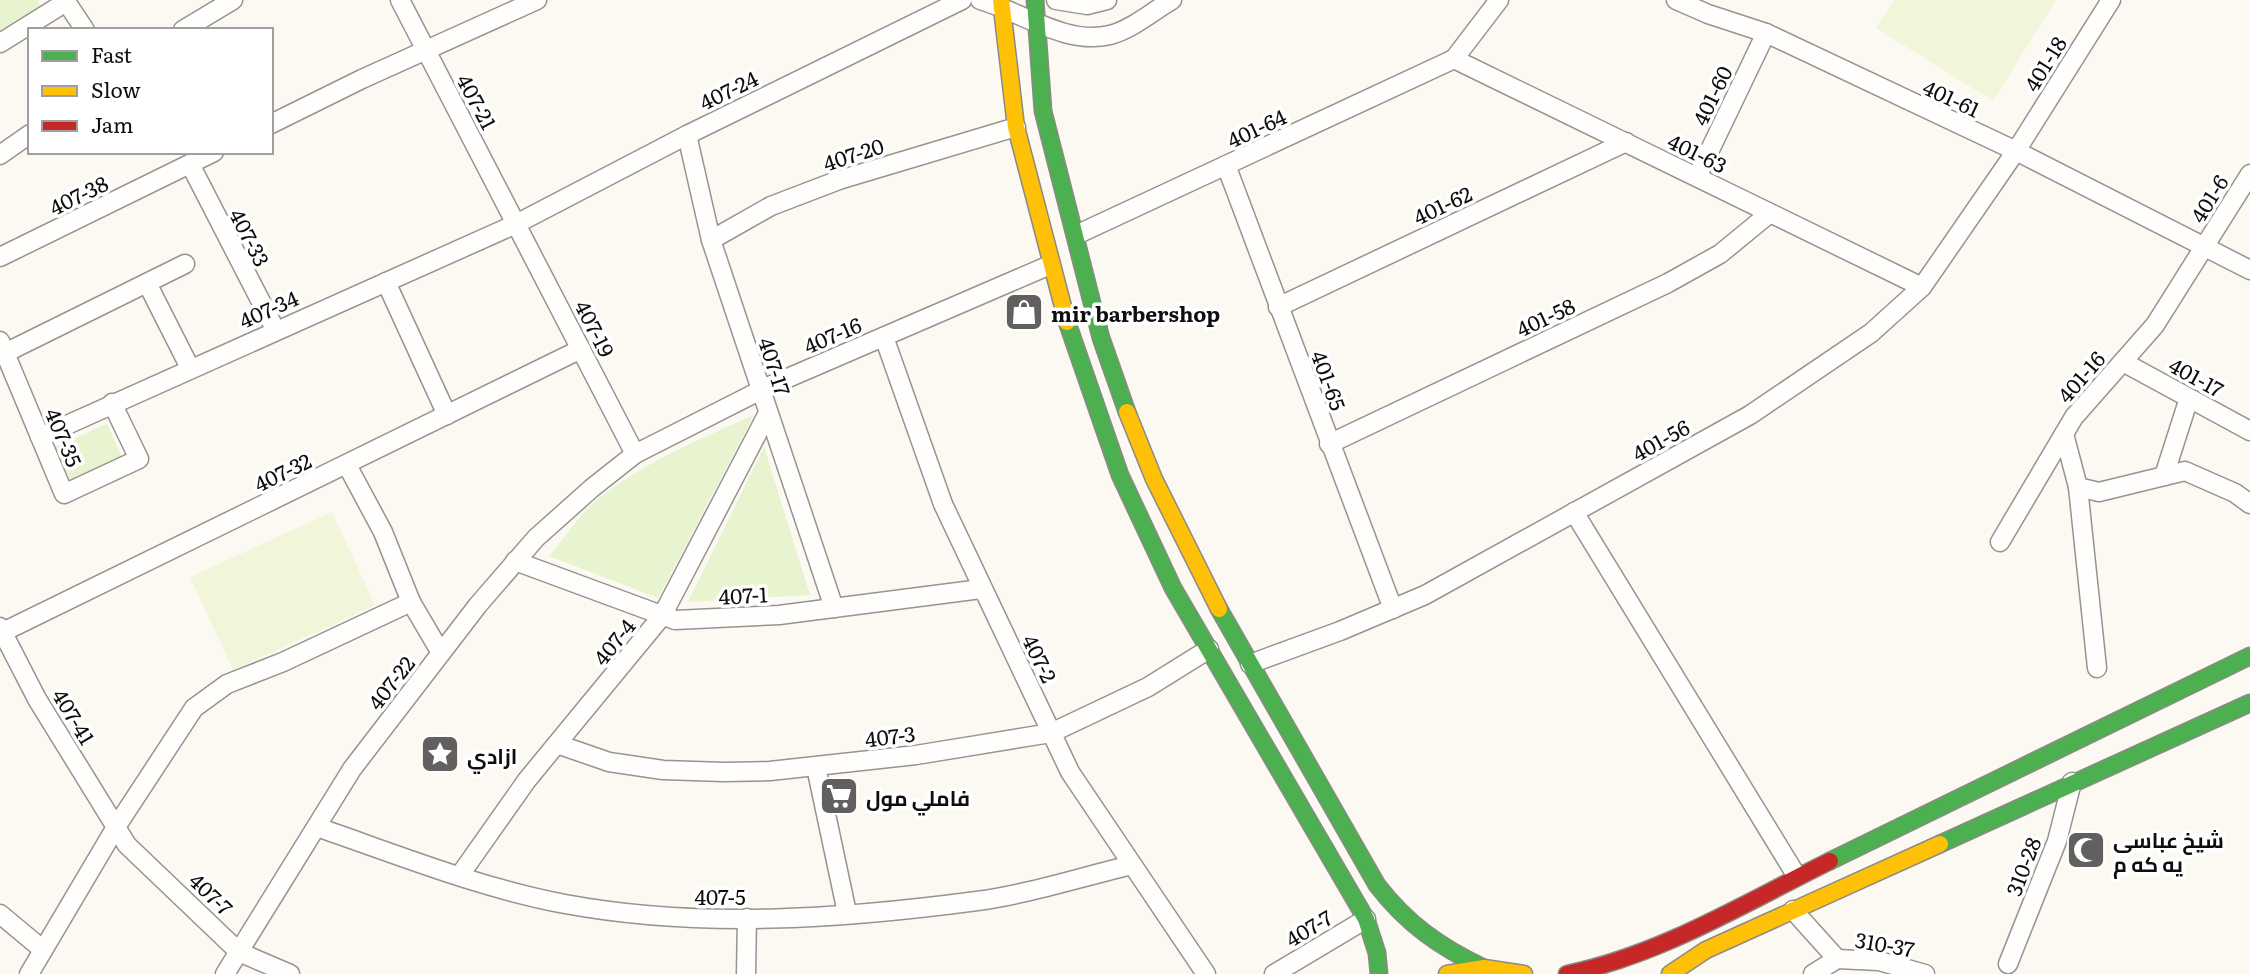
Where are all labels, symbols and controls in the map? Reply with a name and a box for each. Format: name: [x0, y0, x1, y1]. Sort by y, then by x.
legend: [28, 28, 273, 154]
street label: 401-18: [2015, 29, 2073, 97]
text: Fast: [91, 38, 132, 69]
street label: 401-60: [1683, 60, 1739, 130]
street label: 407-24: [693, 61, 763, 117]
street label: 407-21: [450, 68, 506, 135]
street label: 401-61: [1918, 70, 1986, 124]
text: Slow: [91, 73, 141, 104]
street label: 401-64: [1221, 100, 1291, 154]
text: Jam: [91, 108, 133, 139]
street label: 401-63: [1663, 124, 1733, 180]
street label: 407-20: [818, 129, 888, 177]
street label: 407-38: [43, 166, 113, 222]
street label: 401-6: [2181, 168, 2235, 228]
street label: 401-62: [1408, 177, 1476, 231]
street label: 407-33: [223, 203, 279, 271]
street label: 407-34: [233, 281, 303, 335]
street label: 401-58: [1510, 289, 1580, 343]
shop icon: mir barbershop: [1003, 291, 1045, 333]
street label: 407-19: [569, 294, 623, 362]
place label: mir barbershop: [1051, 297, 1220, 328]
street label: 407-16: [798, 308, 866, 360]
street label: 407-17: [752, 333, 800, 399]
street label: 401-16: [2049, 343, 2111, 409]
street label: 401-65: [1305, 346, 1355, 414]
street label: 401-17: [2164, 348, 2230, 404]
street label: 407-35: [39, 403, 91, 471]
street label: 401-56: [1626, 411, 1694, 467]
street label: 407-32: [248, 444, 316, 498]
street label: 407-1: [718, 577, 769, 611]
street label: 407-4: [585, 611, 642, 671]
street label: 407-2: [1016, 629, 1066, 687]
street label: 407-22: [359, 648, 421, 716]
street label: 407-41: [46, 682, 104, 750]
street label: 407-3: [863, 717, 917, 753]
place icon: ازادي: [419, 733, 461, 775]
place label: ازادي: [467, 739, 517, 774]
supermarket icon: فاملي مول: [818, 775, 860, 817]
place label: فاملي مول: [866, 781, 970, 816]
place label: شیخ عباسی یه که م: [2113, 823, 2224, 879]
mosque icon: شیخ عباسی یه که م: [2065, 829, 2107, 871]
street label: 310-28: [1997, 832, 2047, 900]
street label: 407-7: [183, 865, 241, 922]
street label: 407-5: [694, 880, 746, 911]
street label: 407-7: [1279, 901, 1338, 953]
street label: 310-37: [1853, 923, 1917, 964]

